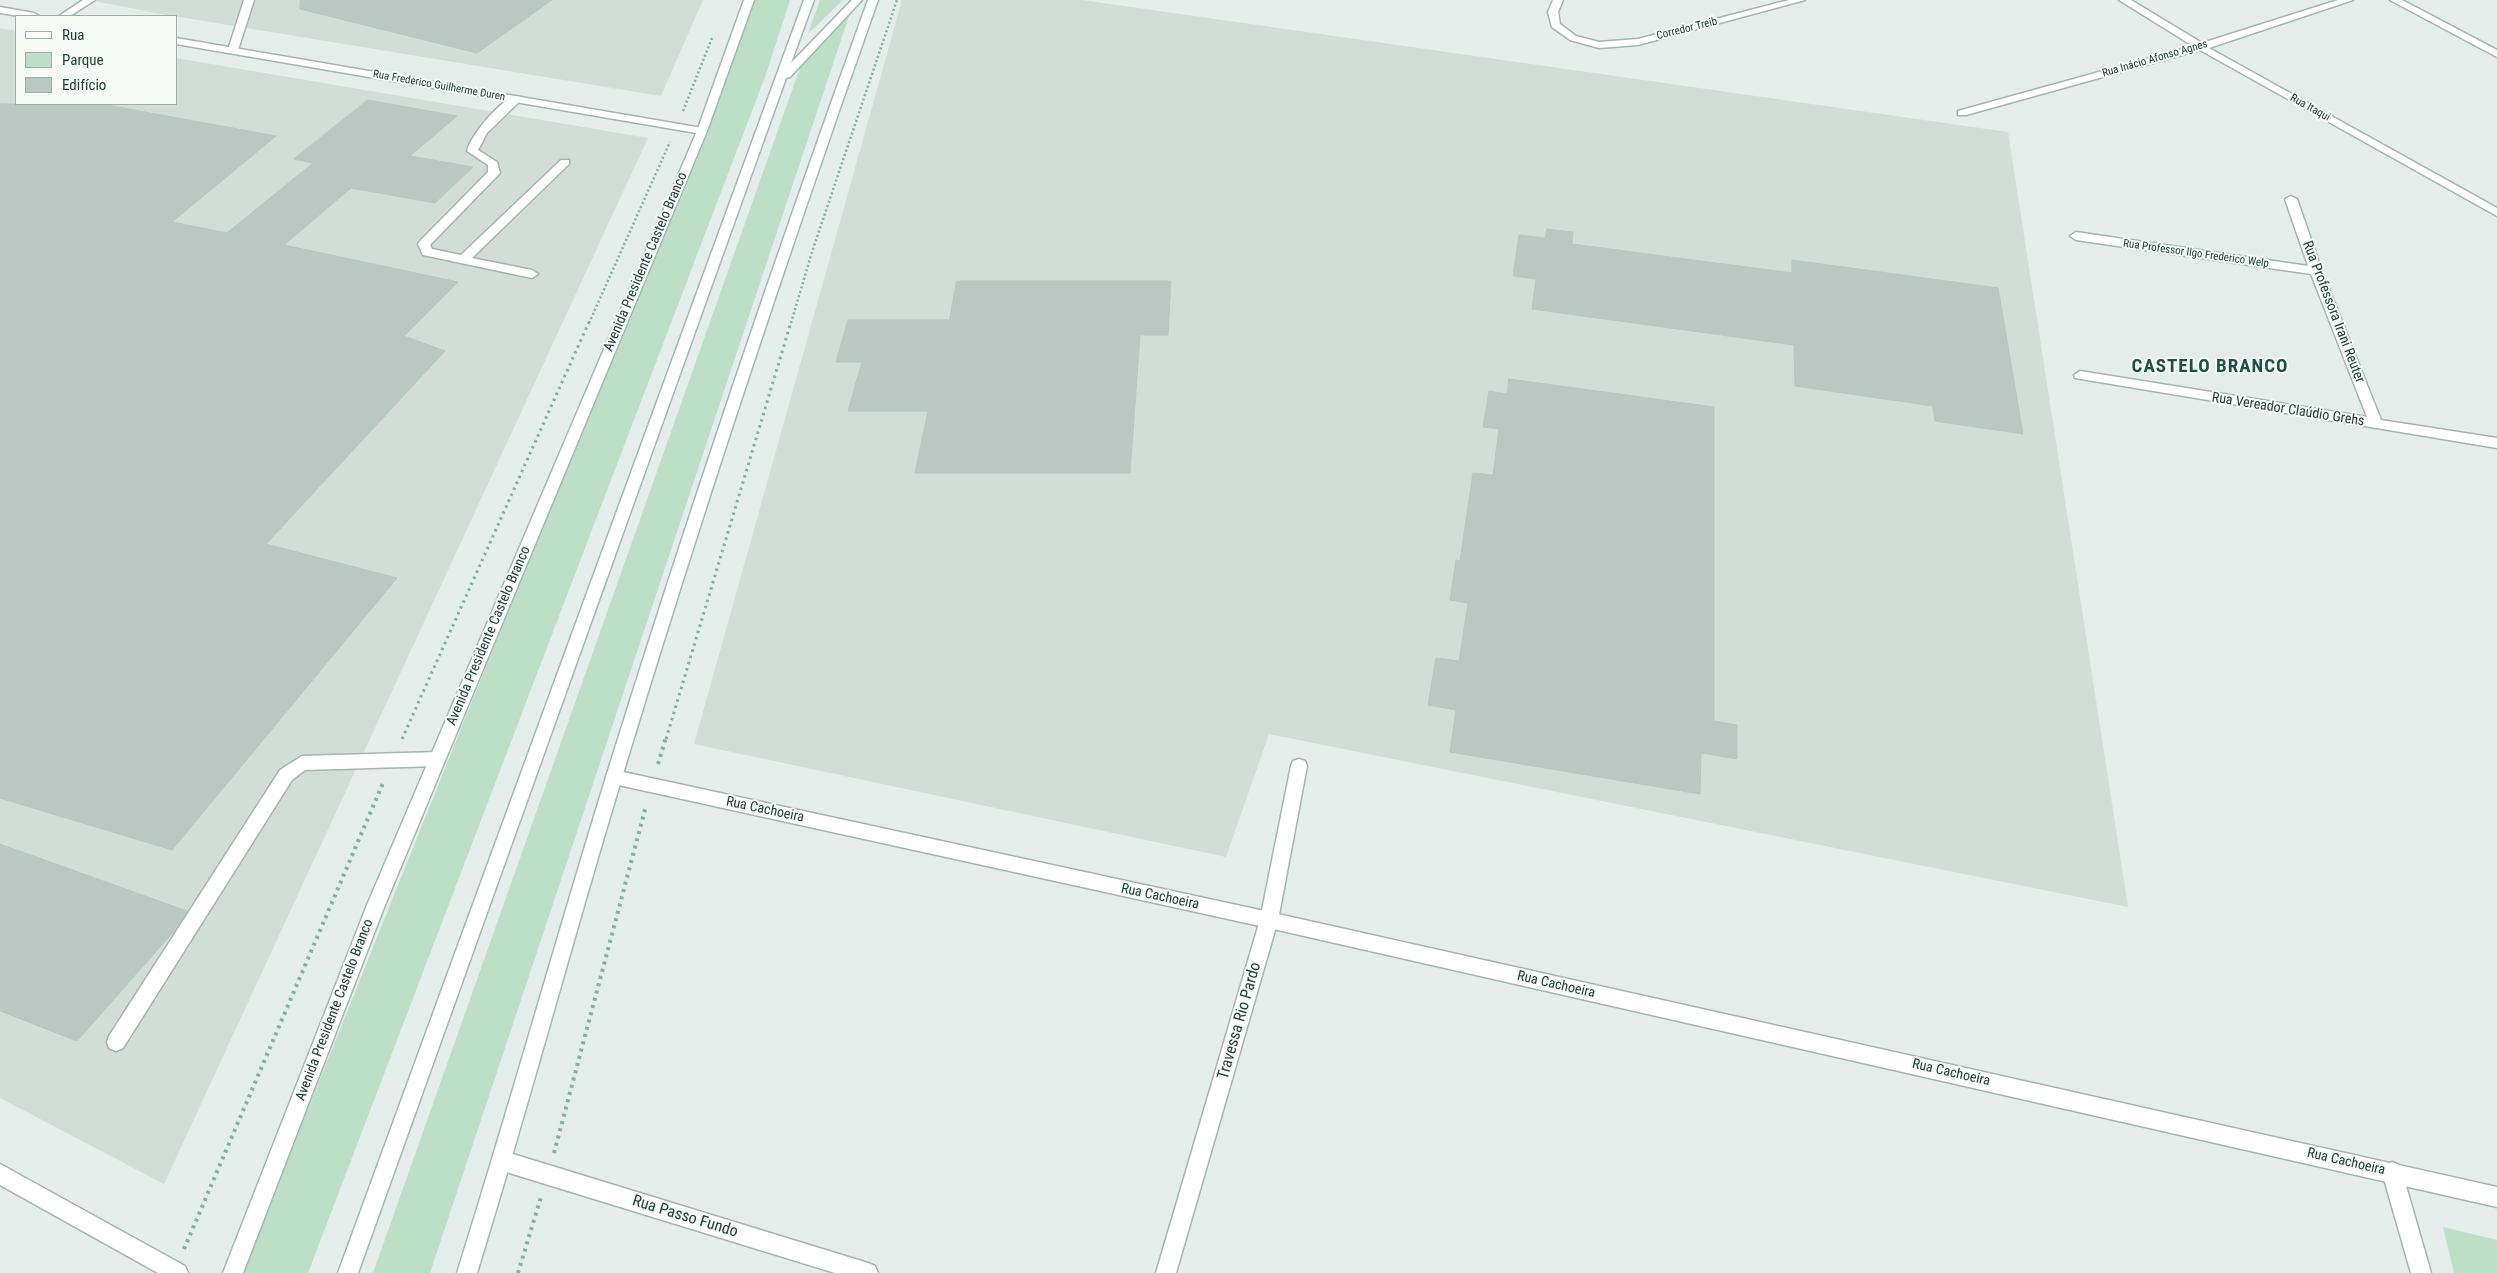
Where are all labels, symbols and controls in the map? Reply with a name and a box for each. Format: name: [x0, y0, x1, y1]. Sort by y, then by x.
legend: [15, 15, 178, 105]
street label: Corredor Treib: [1655, 15, 1719, 43]
text: Rua: [62, 26, 84, 44]
street label: Rua Inácio Afonso Agnes: [2101, 38, 2209, 80]
text: Parque: [62, 51, 104, 69]
street label: Rua Frederico Guilherme Duren: [372, 68, 506, 104]
text: Edifício: [62, 76, 106, 94]
street label: Rua Itaqui: [2288, 92, 2332, 124]
street label: Avenida Presidente Castelo Branco: [601, 170, 691, 354]
street label: Rua Professor Ilgo Frederico Welp: [2122, 237, 2270, 271]
street label: Rua Professora Irani Reuter: [2298, 239, 2368, 385]
district label: CASTELO BRANCO: [2130, 356, 2290, 378]
street label: Rua Vereador Claúdio Grehs: [2211, 390, 2365, 430]
street label: Avenida Presidente Castelo Branco: [444, 544, 534, 728]
street label: Rua Cachoeira: [724, 794, 806, 826]
street label: Rua Cachoeira: [1119, 881, 1201, 913]
street label: Avenida Presidente Castelo Branco: [293, 917, 377, 1103]
street label: Travessa Rio Pardo: [1214, 960, 1266, 1082]
street label: Rua Cachoeira: [1515, 968, 1597, 1002]
street label: Rua Cachoeira: [1910, 1056, 1992, 1090]
street label: Rua Cachoeira: [2305, 1145, 2387, 1179]
street label: Rua Passo Fundo: [630, 1192, 740, 1242]

